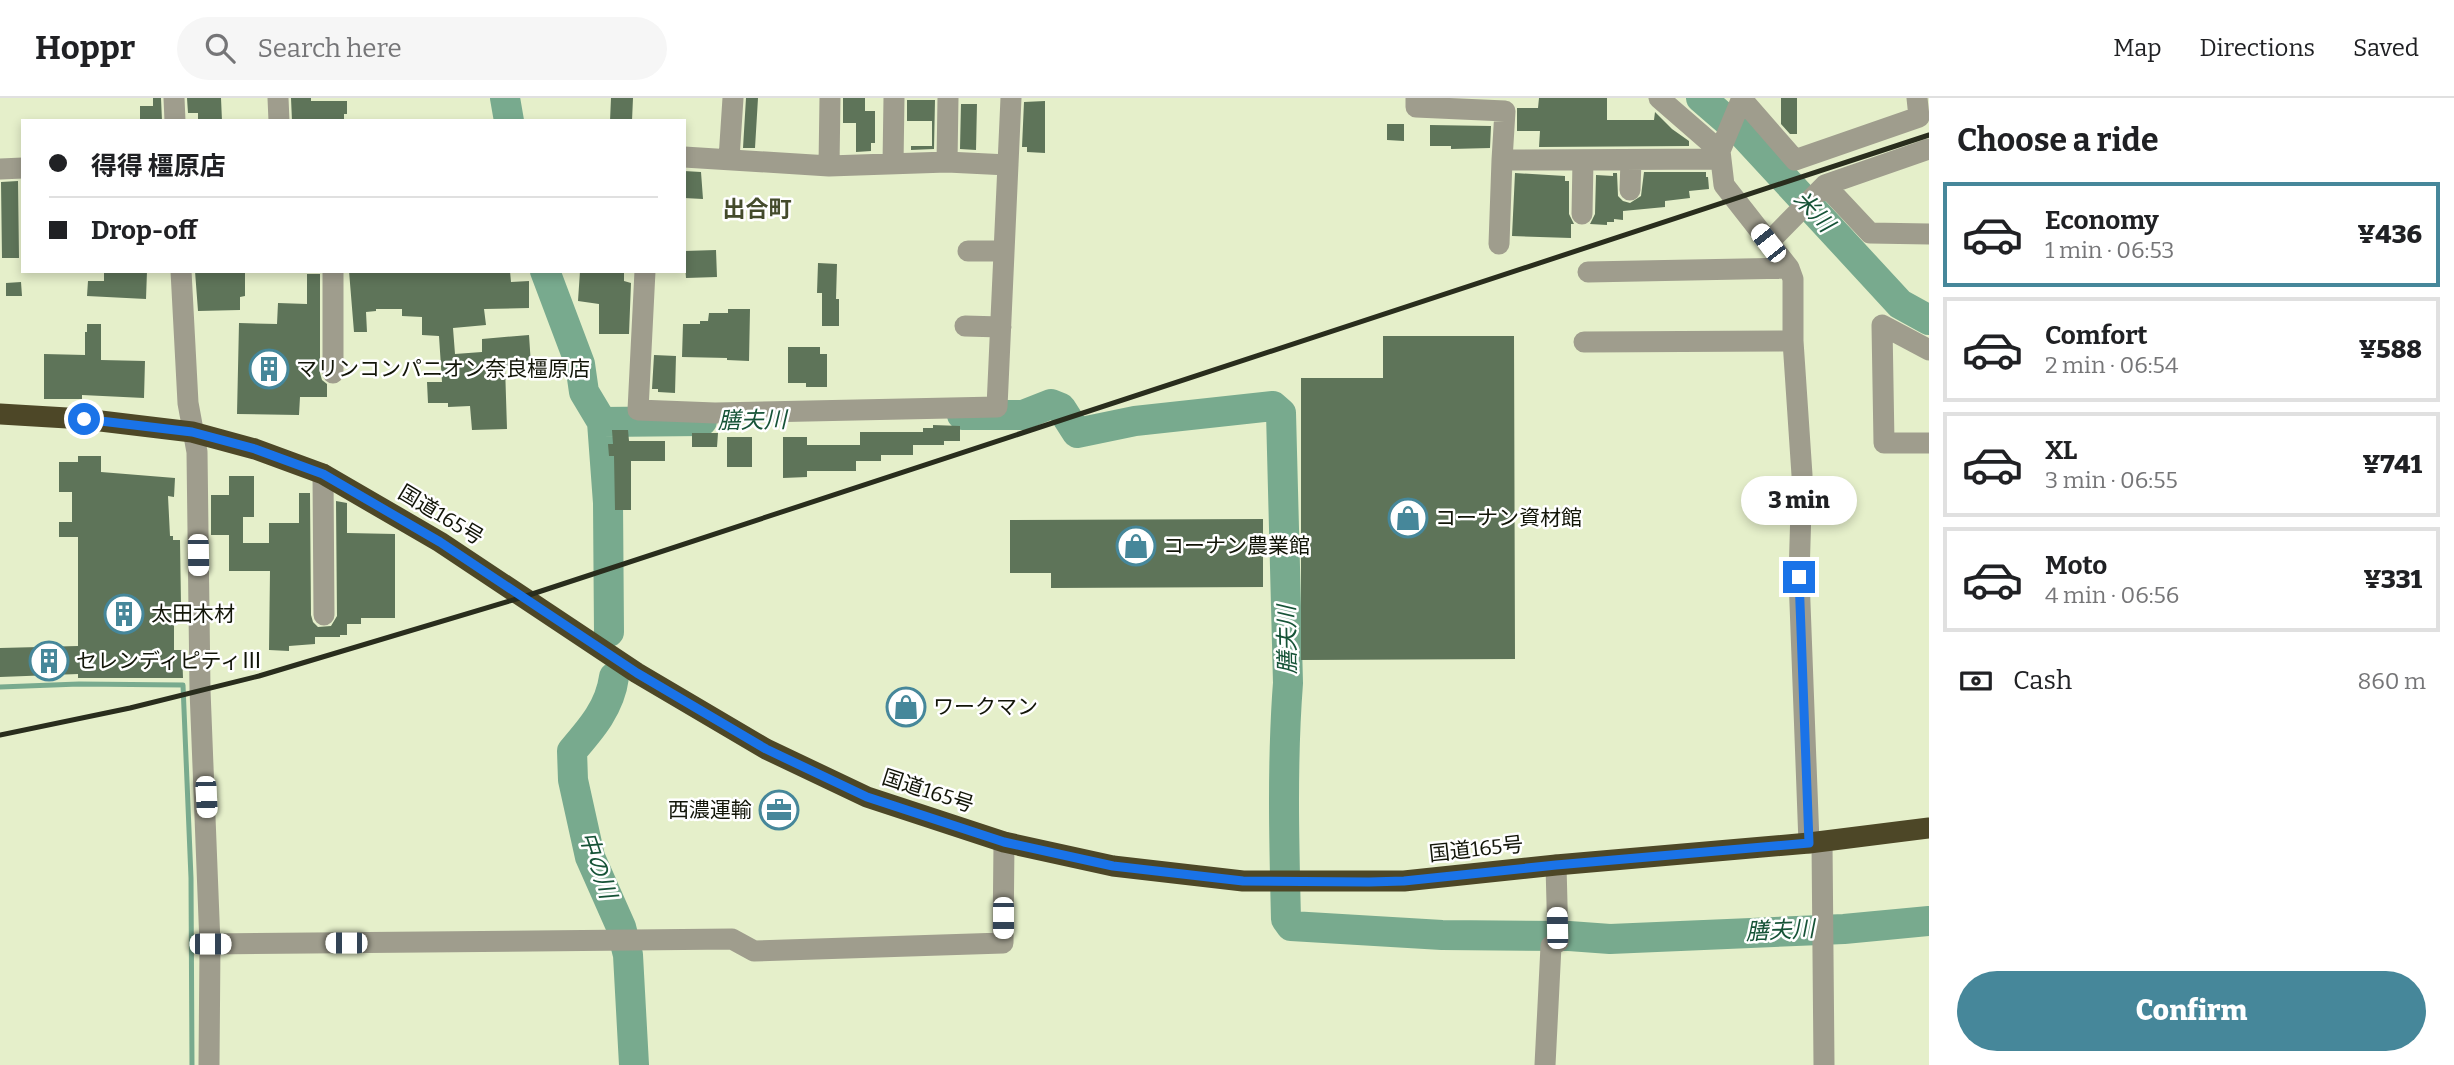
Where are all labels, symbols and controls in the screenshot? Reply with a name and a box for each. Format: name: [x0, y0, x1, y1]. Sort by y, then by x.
search box: [177, 17, 667, 80]
text: Hoppr: [35, 28, 135, 68]
icon: search: [201, 29, 239, 67]
text: Search here: [257, 33, 402, 64]
text: Map: [2113, 34, 2162, 62]
text: Directions: [2200, 34, 2315, 62]
text: Saved: [2353, 34, 2419, 62]
text: Choose a ride: [1957, 121, 2158, 159]
text: 得得 橿原店: [91, 151, 226, 182]
water label: 米川: [1788, 185, 1842, 240]
district label: 出合町: [723, 195, 792, 223]
icon: car: [1961, 203, 2024, 266]
text: Economy: [2045, 205, 2159, 236]
text: Drop-off: [91, 215, 197, 246]
text: ¥436: [2358, 219, 2422, 250]
car: [1747, 220, 1790, 266]
text: 1 min · 06:53: [2045, 236, 2174, 264]
icon: car: [1961, 318, 2024, 381]
text: Comfort: [2045, 320, 2148, 351]
text: ¥588: [2359, 334, 2422, 365]
building icon: マリンコンパニオン奈良橿原店: [248, 348, 290, 390]
text: 2 min · 06:54: [2045, 351, 2178, 379]
place label: マリンコンパニオン奈良橿原店: [296, 356, 590, 382]
route start: [68, 403, 100, 435]
water label: 膳夫川: [717, 405, 790, 435]
icon: car: [1961, 433, 2024, 496]
text: XL: [2045, 435, 2077, 466]
text: ¥741: [2363, 449, 2422, 480]
text: 3 min · 06:55: [2045, 466, 2178, 494]
callout: 3 min: [1741, 476, 1857, 524]
street label: 国道165号: [394, 479, 488, 551]
text: 3 min: [1768, 486, 1830, 514]
shop icon: コーナン資材館: [1387, 497, 1429, 539]
place label: コーナン資材館: [1435, 505, 1582, 531]
shop icon: コーナン農業館: [1115, 525, 1157, 567]
place label: コーナン農業館: [1163, 533, 1310, 559]
car: [188, 534, 209, 576]
icon: car: [1961, 548, 2024, 611]
text: Moto: [2045, 550, 2107, 581]
route end: [1783, 561, 1815, 593]
text: ¥331: [2364, 564, 2422, 595]
text: 4 min · 06:56: [2045, 581, 2179, 609]
building icon: 太田木材: [103, 593, 145, 635]
place label: 太田木材: [151, 601, 235, 627]
water label: 膳夫川: [1272, 602, 1302, 675]
building icon: セレンディピティⅢ: [28, 640, 70, 682]
place label: セレンディピティⅢ: [76, 648, 262, 674]
icon: cash: [1957, 662, 1995, 700]
text: Cash: [2013, 665, 2072, 696]
text: 860 m: [2357, 667, 2426, 695]
shop icon: ワークマン: [885, 686, 927, 728]
place label: ワークマン: [933, 694, 1038, 720]
street label: 国道165号: [879, 764, 977, 818]
car: [195, 775, 218, 819]
office icon: 西濃運輸: [758, 789, 800, 831]
place label: 西濃運輸: [668, 797, 752, 823]
water label: 中の川: [574, 828, 623, 905]
street label: 国道165号: [1428, 831, 1524, 867]
car: [993, 897, 1014, 939]
car: [1547, 907, 1568, 949]
water label: 膳夫川: [1745, 914, 1818, 946]
car: [326, 933, 368, 954]
car: [190, 934, 232, 955]
button: Confirm: [1957, 971, 2426, 1051]

